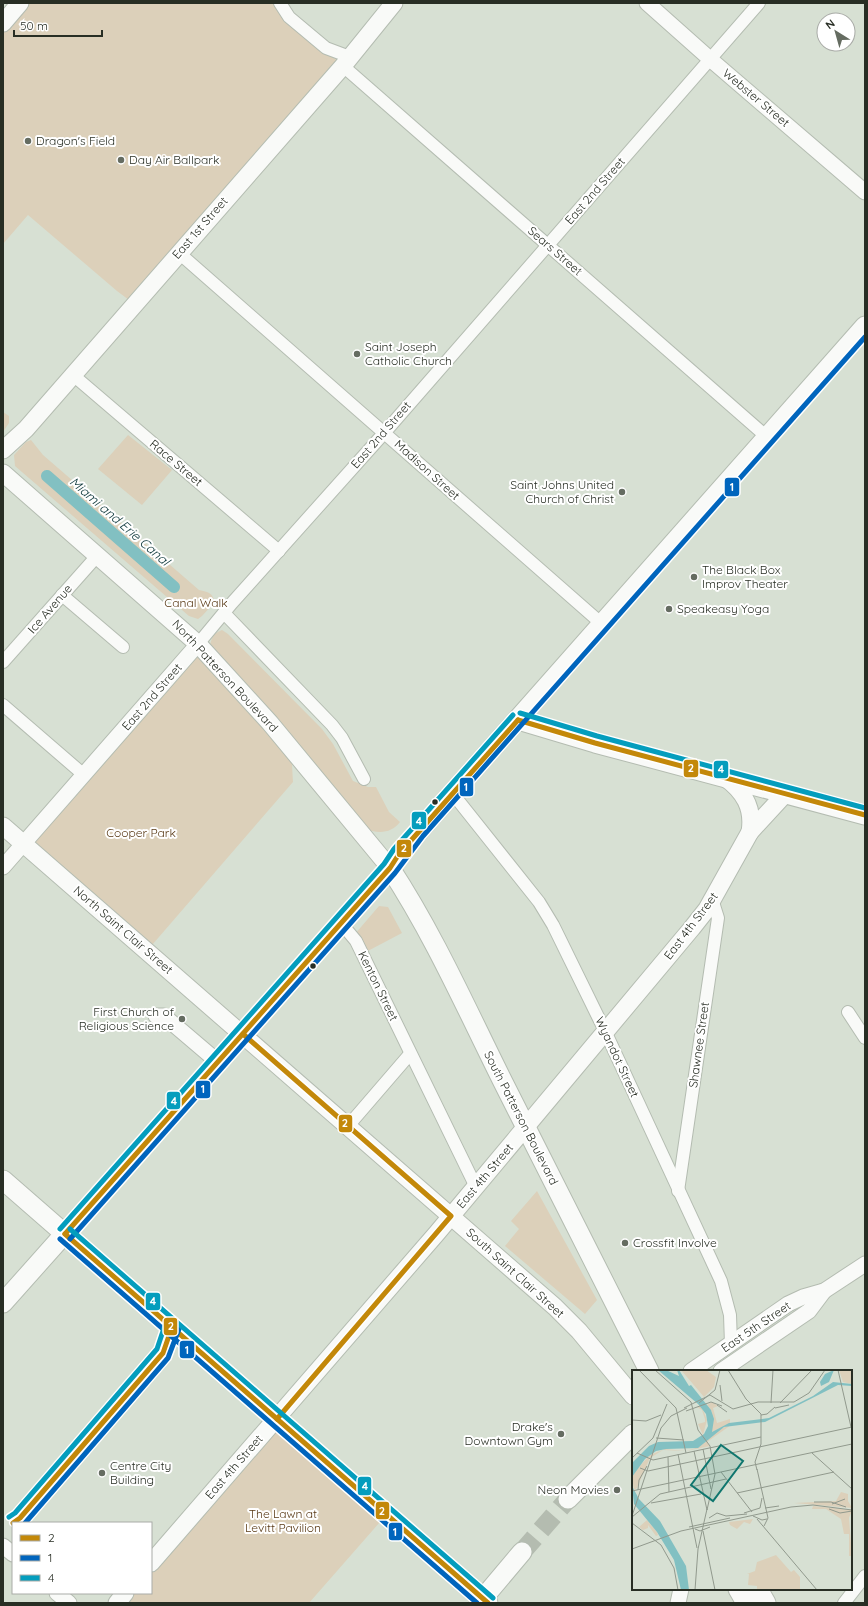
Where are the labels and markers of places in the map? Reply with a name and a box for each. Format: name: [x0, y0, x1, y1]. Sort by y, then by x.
place label: Dragon's Field: [36, 133, 115, 148]
marker: Dragon's Field: [23, 136, 33, 146]
place label: Day Air Ballpark: [129, 152, 219, 167]
marker: Day Air Ballpark: [116, 155, 126, 165]
place label: Saint Joseph Catholic Church: [365, 339, 452, 368]
marker: Saint Joseph Catholic Church: [352, 349, 362, 359]
place label: Saint Johns United Church of Christ: [510, 477, 614, 506]
marker: Saint Johns United Church of Christ: [617, 487, 627, 497]
place label: The Black Box Improv Theater: [702, 562, 788, 591]
marker: The Black Box Improv Theater: [689, 572, 699, 582]
place label: Speakeasy Yoga: [677, 601, 769, 616]
marker: Speakeasy Yoga: [664, 604, 674, 614]
unlabelled marker: [430, 797, 440, 807]
unlabelled marker: [308, 961, 318, 971]
place label: First Church of Religious Science: [79, 1004, 175, 1033]
marker: First Church of Religious Science: [177, 1014, 187, 1024]
place label: Crossfit Involve: [633, 1235, 717, 1250]
marker: Crossfit Involve: [620, 1238, 630, 1248]
place label: Drake's Downtown Gym: [464, 1419, 553, 1448]
marker: Drake's Downtown Gym: [556, 1429, 566, 1439]
place label: Centre City Building: [110, 1458, 171, 1487]
marker: Centre City Building: [97, 1468, 107, 1478]
place label: Neon Movies: [538, 1482, 609, 1497]
marker: Neon Movies: [612, 1485, 622, 1495]

